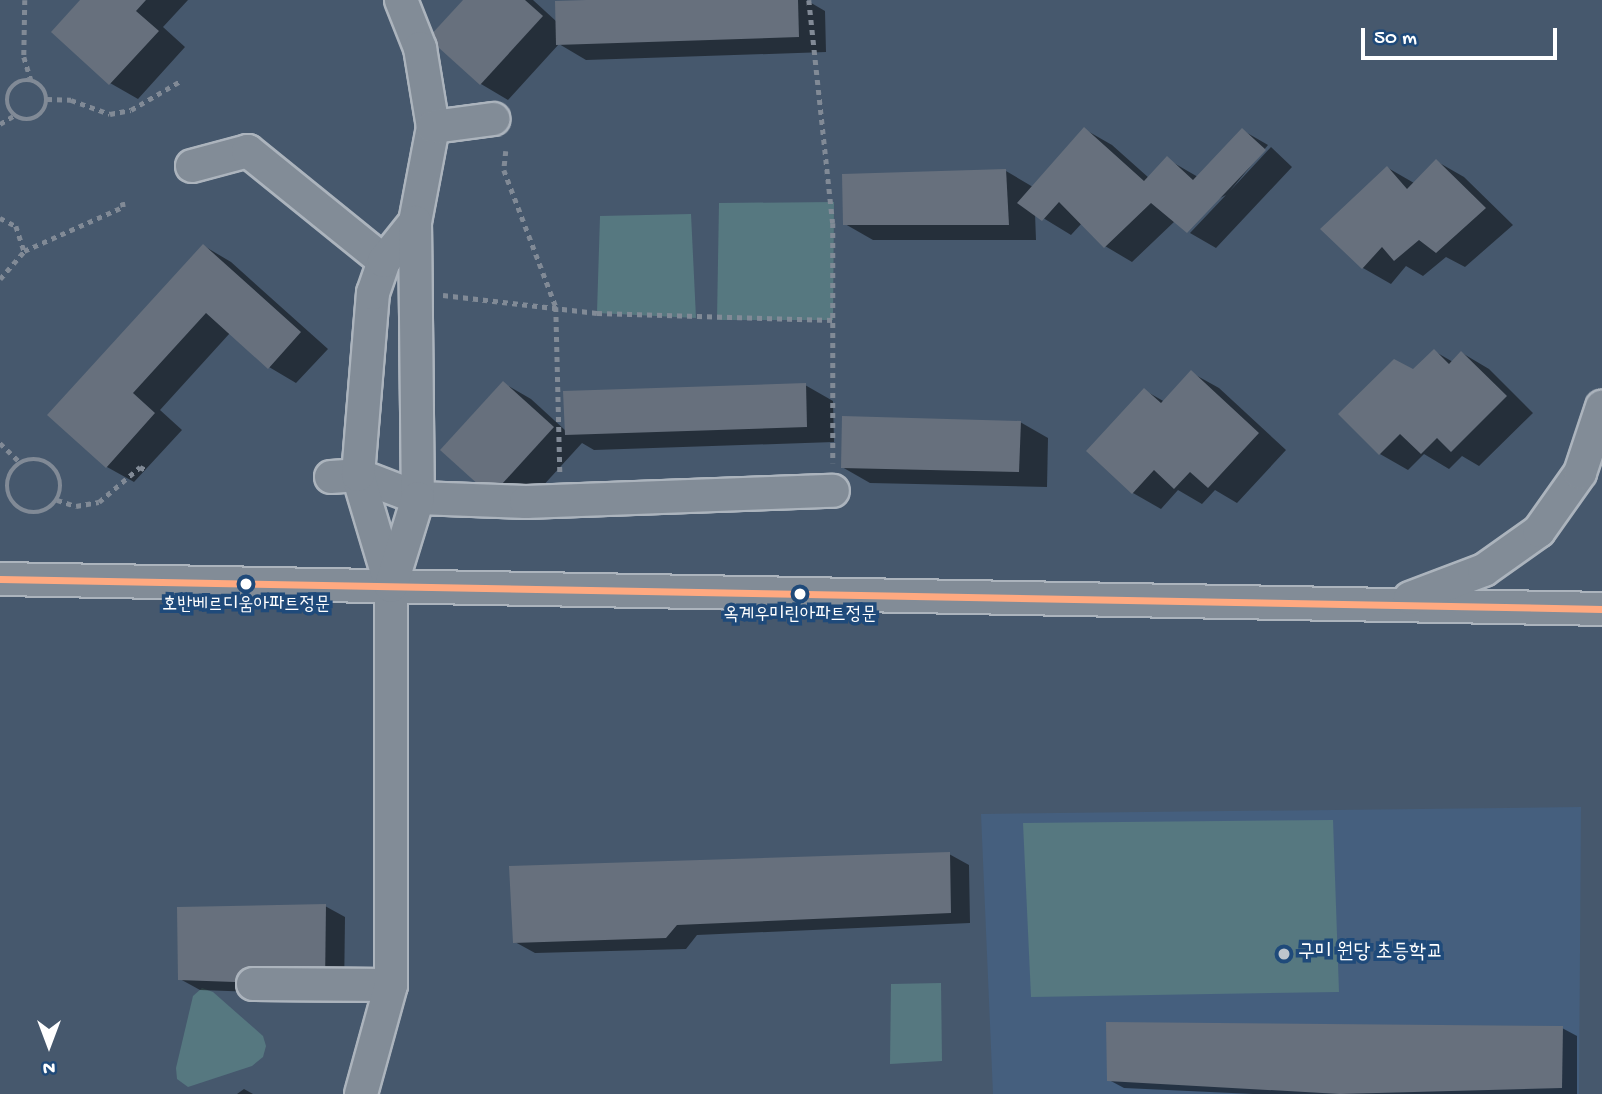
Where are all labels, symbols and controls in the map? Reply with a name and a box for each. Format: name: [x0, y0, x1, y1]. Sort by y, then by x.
scale bar: [1364, 14, 1560, 58]
text: 50 m: [1374, 27, 1417, 52]
marker: 호반베르디움아파트정문: [239, 577, 253, 591]
marker: 옥계우미린아파트정문: [793, 587, 807, 601]
place label: 호반베르디움아파트정문: [162, 595, 330, 617]
place label: 옥계우미린아파트정문: [724, 605, 876, 627]
place label: 구미 원당 초등학교: [1298, 941, 1443, 967]
marker: 구미 원당 초등학교: [1276, 946, 1292, 962]
north arrow: [14, 1010, 84, 1080]
text: N: [43, 1055, 55, 1078]

